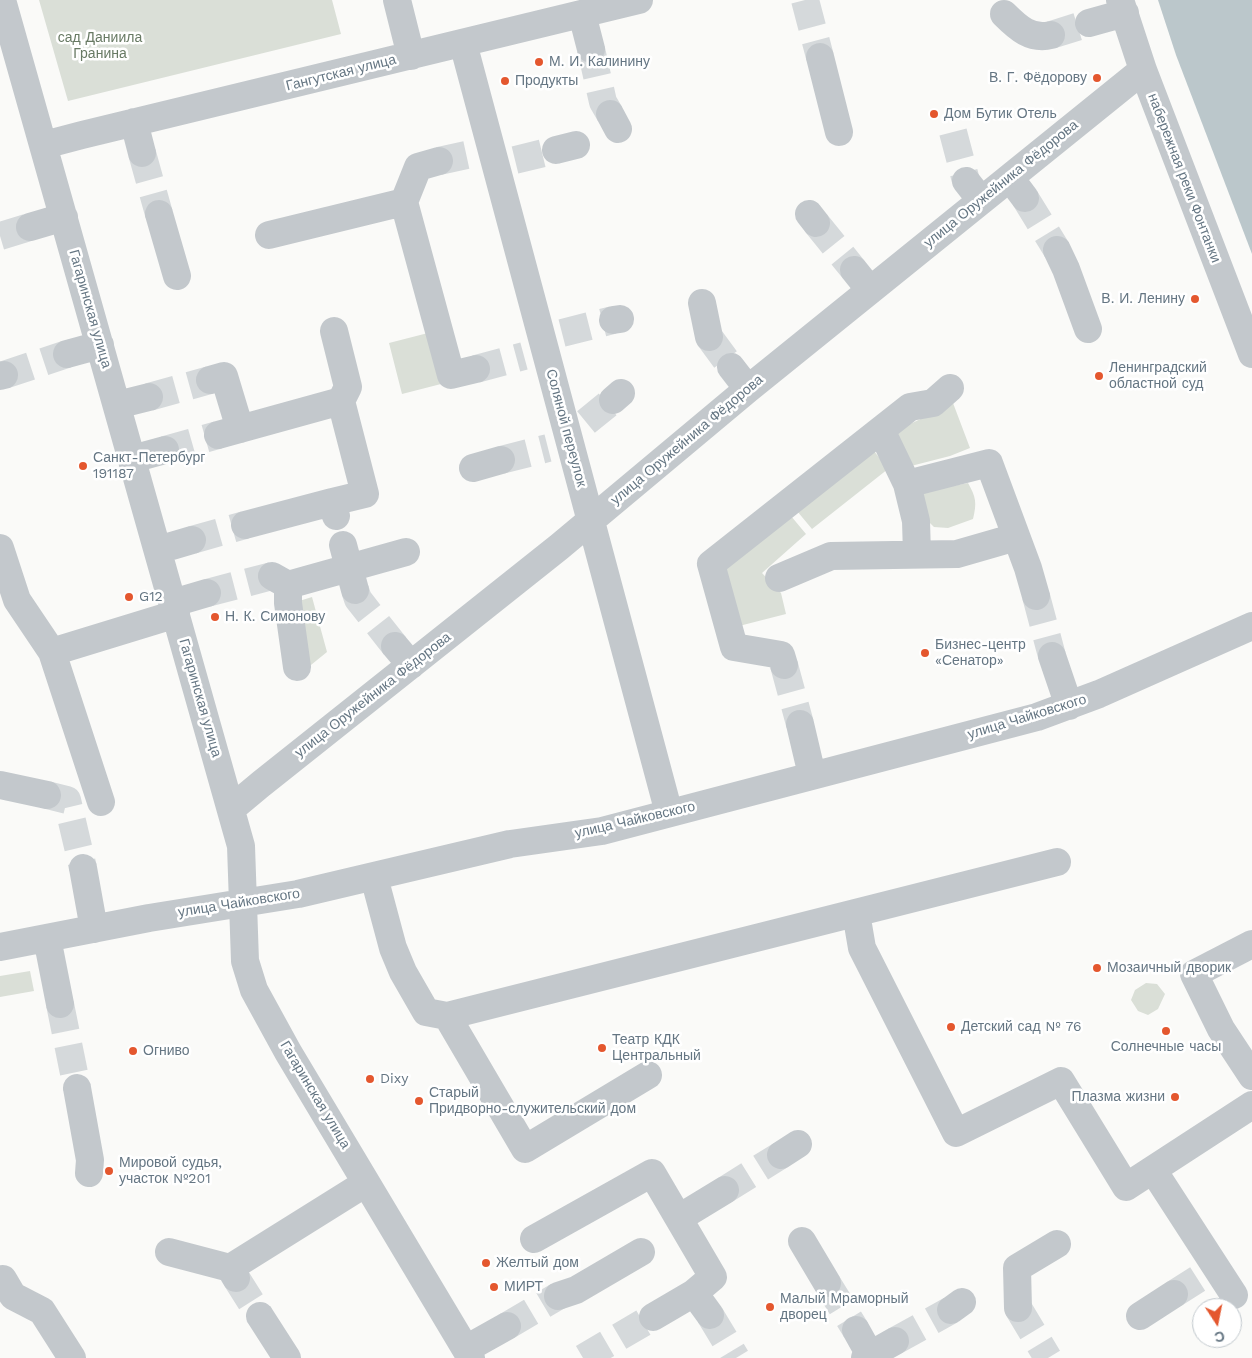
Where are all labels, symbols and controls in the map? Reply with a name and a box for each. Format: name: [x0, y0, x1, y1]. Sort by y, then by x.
park label: сад Даниила Гранина: [58, 30, 142, 62]
street label: Гангутская улица: [284, 51, 398, 95]
place label: М. И. Калинину: [549, 54, 650, 70]
marker: М. И. Калинину: [533, 56, 545, 68]
place label: В. Г. Фёдорову: [989, 70, 1087, 86]
marker: В. Г. Фёдорову: [1091, 72, 1103, 84]
place label: Продукты: [515, 73, 578, 89]
marker: Продукты: [499, 75, 511, 87]
street label: набережная реки Фонтанки: [1144, 91, 1224, 265]
place label: Дом Бутик Отель: [944, 106, 1057, 122]
marker: Дом Бутик Отель: [928, 108, 940, 120]
street label: улица Оружейника Фёдорова: [921, 117, 1081, 251]
street label: Гагаринская улица: [65, 248, 115, 370]
place label: В. И. Ленину: [1101, 291, 1185, 307]
marker: В. И. Ленину: [1189, 293, 1201, 305]
place label: Ленинградский областной суд: [1109, 360, 1207, 392]
street label: Соляной переулок: [542, 367, 590, 489]
marker: Ленинградский областной суд: [1093, 370, 1105, 382]
street label: улица Оружейника Фёдорова: [607, 371, 767, 509]
place label: Санкт-Петербург 191187: [93, 450, 205, 482]
marker: Санкт-Петербург 191187: [77, 460, 89, 472]
place label: G12: [139, 589, 163, 605]
marker: G12: [123, 591, 135, 603]
place label: Н. К. Симонову: [225, 609, 325, 625]
marker: Н. К. Симонову: [209, 611, 221, 623]
street label: улица Оружейника Фёдорова: [292, 629, 454, 761]
street label: Гагаринская улица: [175, 637, 225, 759]
place label: Бизнес-центр «Сенатор»: [935, 637, 1026, 670]
marker: Бизнес-центр «Сенатор»: [919, 647, 931, 659]
street label: улица Чайковского: [966, 691, 1088, 743]
street label: улица Чайковского: [573, 798, 697, 842]
street label: улица Чайковского: [177, 885, 301, 921]
place label: Мозаичный дворик: [1107, 960, 1231, 976]
marker: Мозаичный дворик: [1091, 962, 1103, 974]
place label: Детский сад № 76: [961, 1019, 1082, 1035]
marker: Детский сад № 76: [945, 1021, 957, 1033]
marker: Солнечные часы: [1160, 1025, 1172, 1037]
place label: Театр КДК Центральный: [612, 1032, 701, 1064]
street label: Гагаринская улица: [276, 1038, 354, 1152]
place label: Солнечные часы: [1111, 1039, 1221, 1055]
marker: Театр КДК Центральный: [596, 1042, 608, 1054]
place label: Огниво: [143, 1043, 190, 1059]
marker: Огниво: [127, 1045, 139, 1057]
place label: Dixy: [380, 1071, 408, 1087]
marker: Dixy: [364, 1073, 376, 1085]
place label: Старый Придворно-служительский дом: [429, 1085, 636, 1118]
place label: Плазма жизни: [1071, 1089, 1165, 1105]
marker: Плазма жизни: [1169, 1091, 1181, 1103]
marker: Старый Придворно-служительский дом: [413, 1095, 425, 1107]
place label: Мировой судья, участок №201: [119, 1155, 222, 1188]
marker: Мировой судья, участок №201: [103, 1165, 115, 1177]
place label: Желтый дом: [496, 1255, 579, 1271]
marker: Желтый дом: [480, 1257, 492, 1269]
place label: МИРТ: [504, 1279, 543, 1295]
marker: МИРТ: [488, 1281, 500, 1293]
place label: Малый Мраморный дворец: [780, 1291, 908, 1324]
north arrow: [1192, 1298, 1242, 1348]
marker: Малый Мраморный дворец: [764, 1301, 776, 1313]
text: С: [1213, 1328, 1226, 1346]

